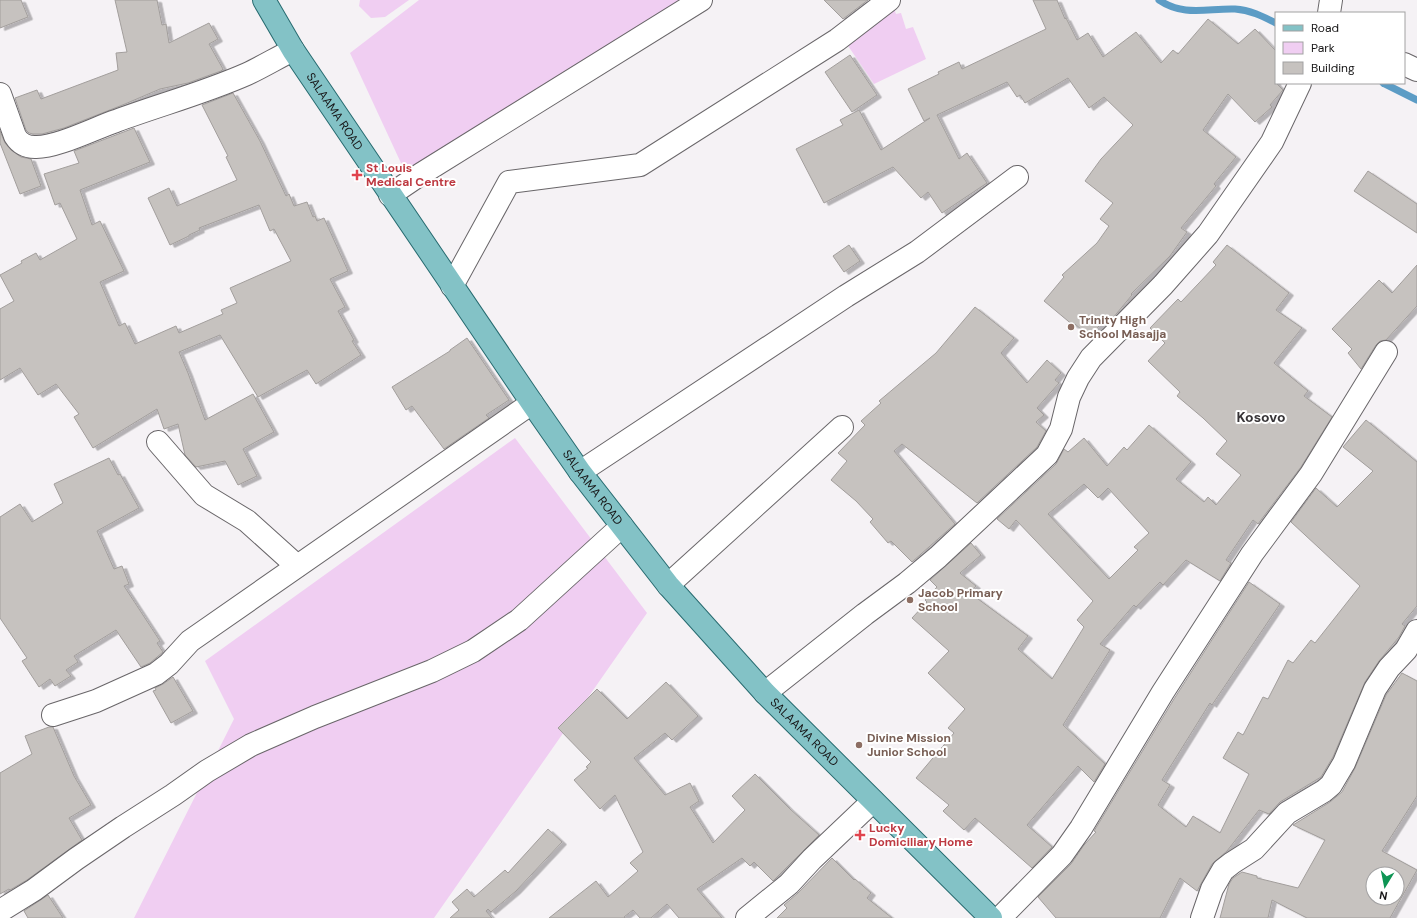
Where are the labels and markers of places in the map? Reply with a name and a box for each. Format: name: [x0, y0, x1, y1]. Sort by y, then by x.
place label: St Louis Medical Centre: [366, 160, 456, 190]
marker: St Louis Medical Centre: [351, 169, 363, 181]
place label: Trinity High School Masajja: [1079, 312, 1166, 342]
marker: Trinity High School Masajja: [1066, 322, 1076, 332]
place label: Jacob Primary School: [918, 585, 1004, 615]
marker: Jacob Primary School: [905, 595, 915, 605]
place label: Divine Mission Junior School: [867, 730, 951, 760]
marker: Divine Mission Junior School: [854, 740, 864, 750]
place label: Lucky Domiciliary Home: [869, 820, 973, 850]
marker: Lucky Domiciliary Home: [854, 829, 866, 841]

